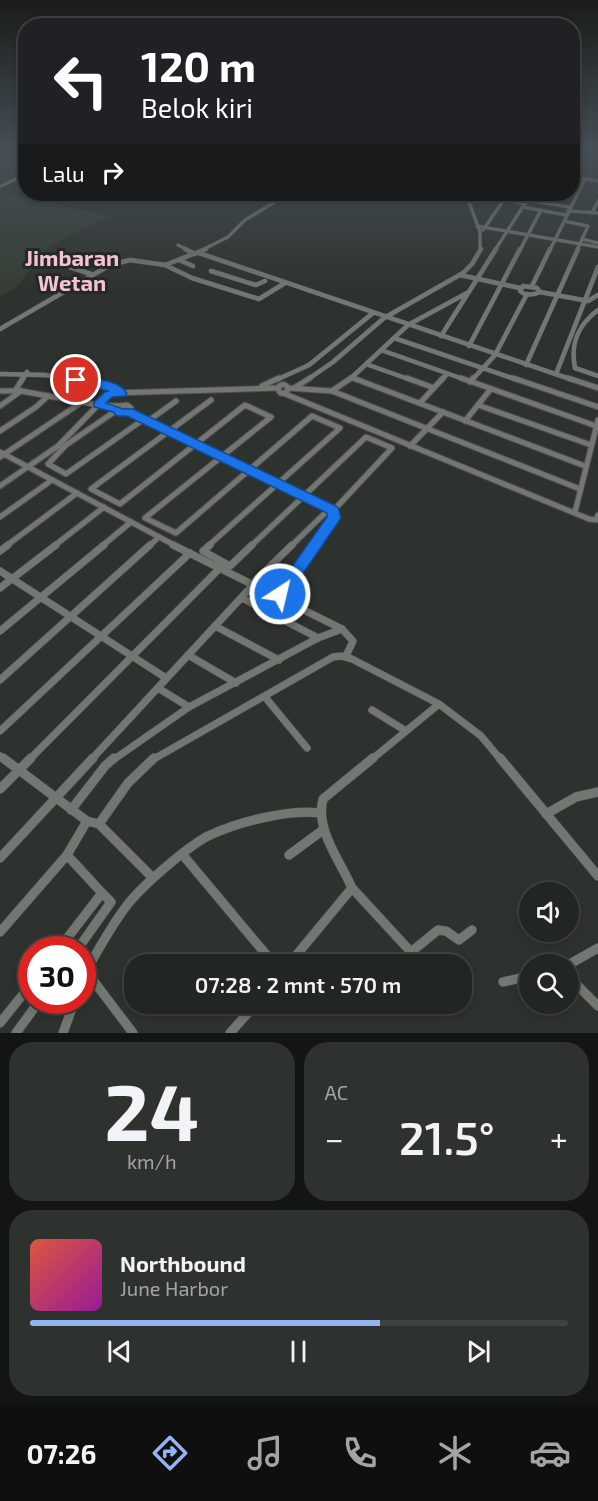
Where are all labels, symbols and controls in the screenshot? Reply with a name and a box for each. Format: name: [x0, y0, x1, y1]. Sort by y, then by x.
text: 120 m: [141, 40, 256, 90]
icon: left: [42, 42, 120, 120]
text: Belok kiri: [141, 91, 253, 123]
icon: right: [96, 156, 129, 189]
text: Lalu: [42, 160, 84, 186]
district label: Jimbaran Wetan: [25, 244, 119, 295]
pin: [50, 354, 101, 405]
icon: arrive: [59, 363, 92, 396]
position arrow: [248, 562, 312, 626]
map controls: [519, 882, 579, 1014]
button: sound: [519, 882, 579, 942]
speed limit sign: 30: [18, 936, 96, 1014]
button: search: [519, 954, 579, 1014]
text: 07:28 · 2 mnt · 570 m: [195, 971, 401, 997]
text: 24: [104, 1063, 199, 1157]
text: AC: [325, 1080, 348, 1104]
text: 21.5°: [399, 1110, 495, 1164]
text: −: [325, 1118, 344, 1158]
text: +: [550, 1118, 568, 1158]
text: km/h: [127, 1149, 177, 1173]
text: Northbound: [120, 1250, 246, 1276]
text: June Harbor: [120, 1276, 228, 1300]
icon: previous: [103, 1335, 136, 1368]
icon: pause: [282, 1335, 315, 1368]
icon: next: [462, 1335, 495, 1368]
icon: directions: [149, 1432, 191, 1474]
icon: music: [244, 1432, 286, 1474]
icon: phone: [339, 1432, 381, 1474]
icon: climate: [434, 1432, 476, 1474]
icon: car: [529, 1432, 571, 1474]
text: 07:26: [27, 1437, 96, 1469]

